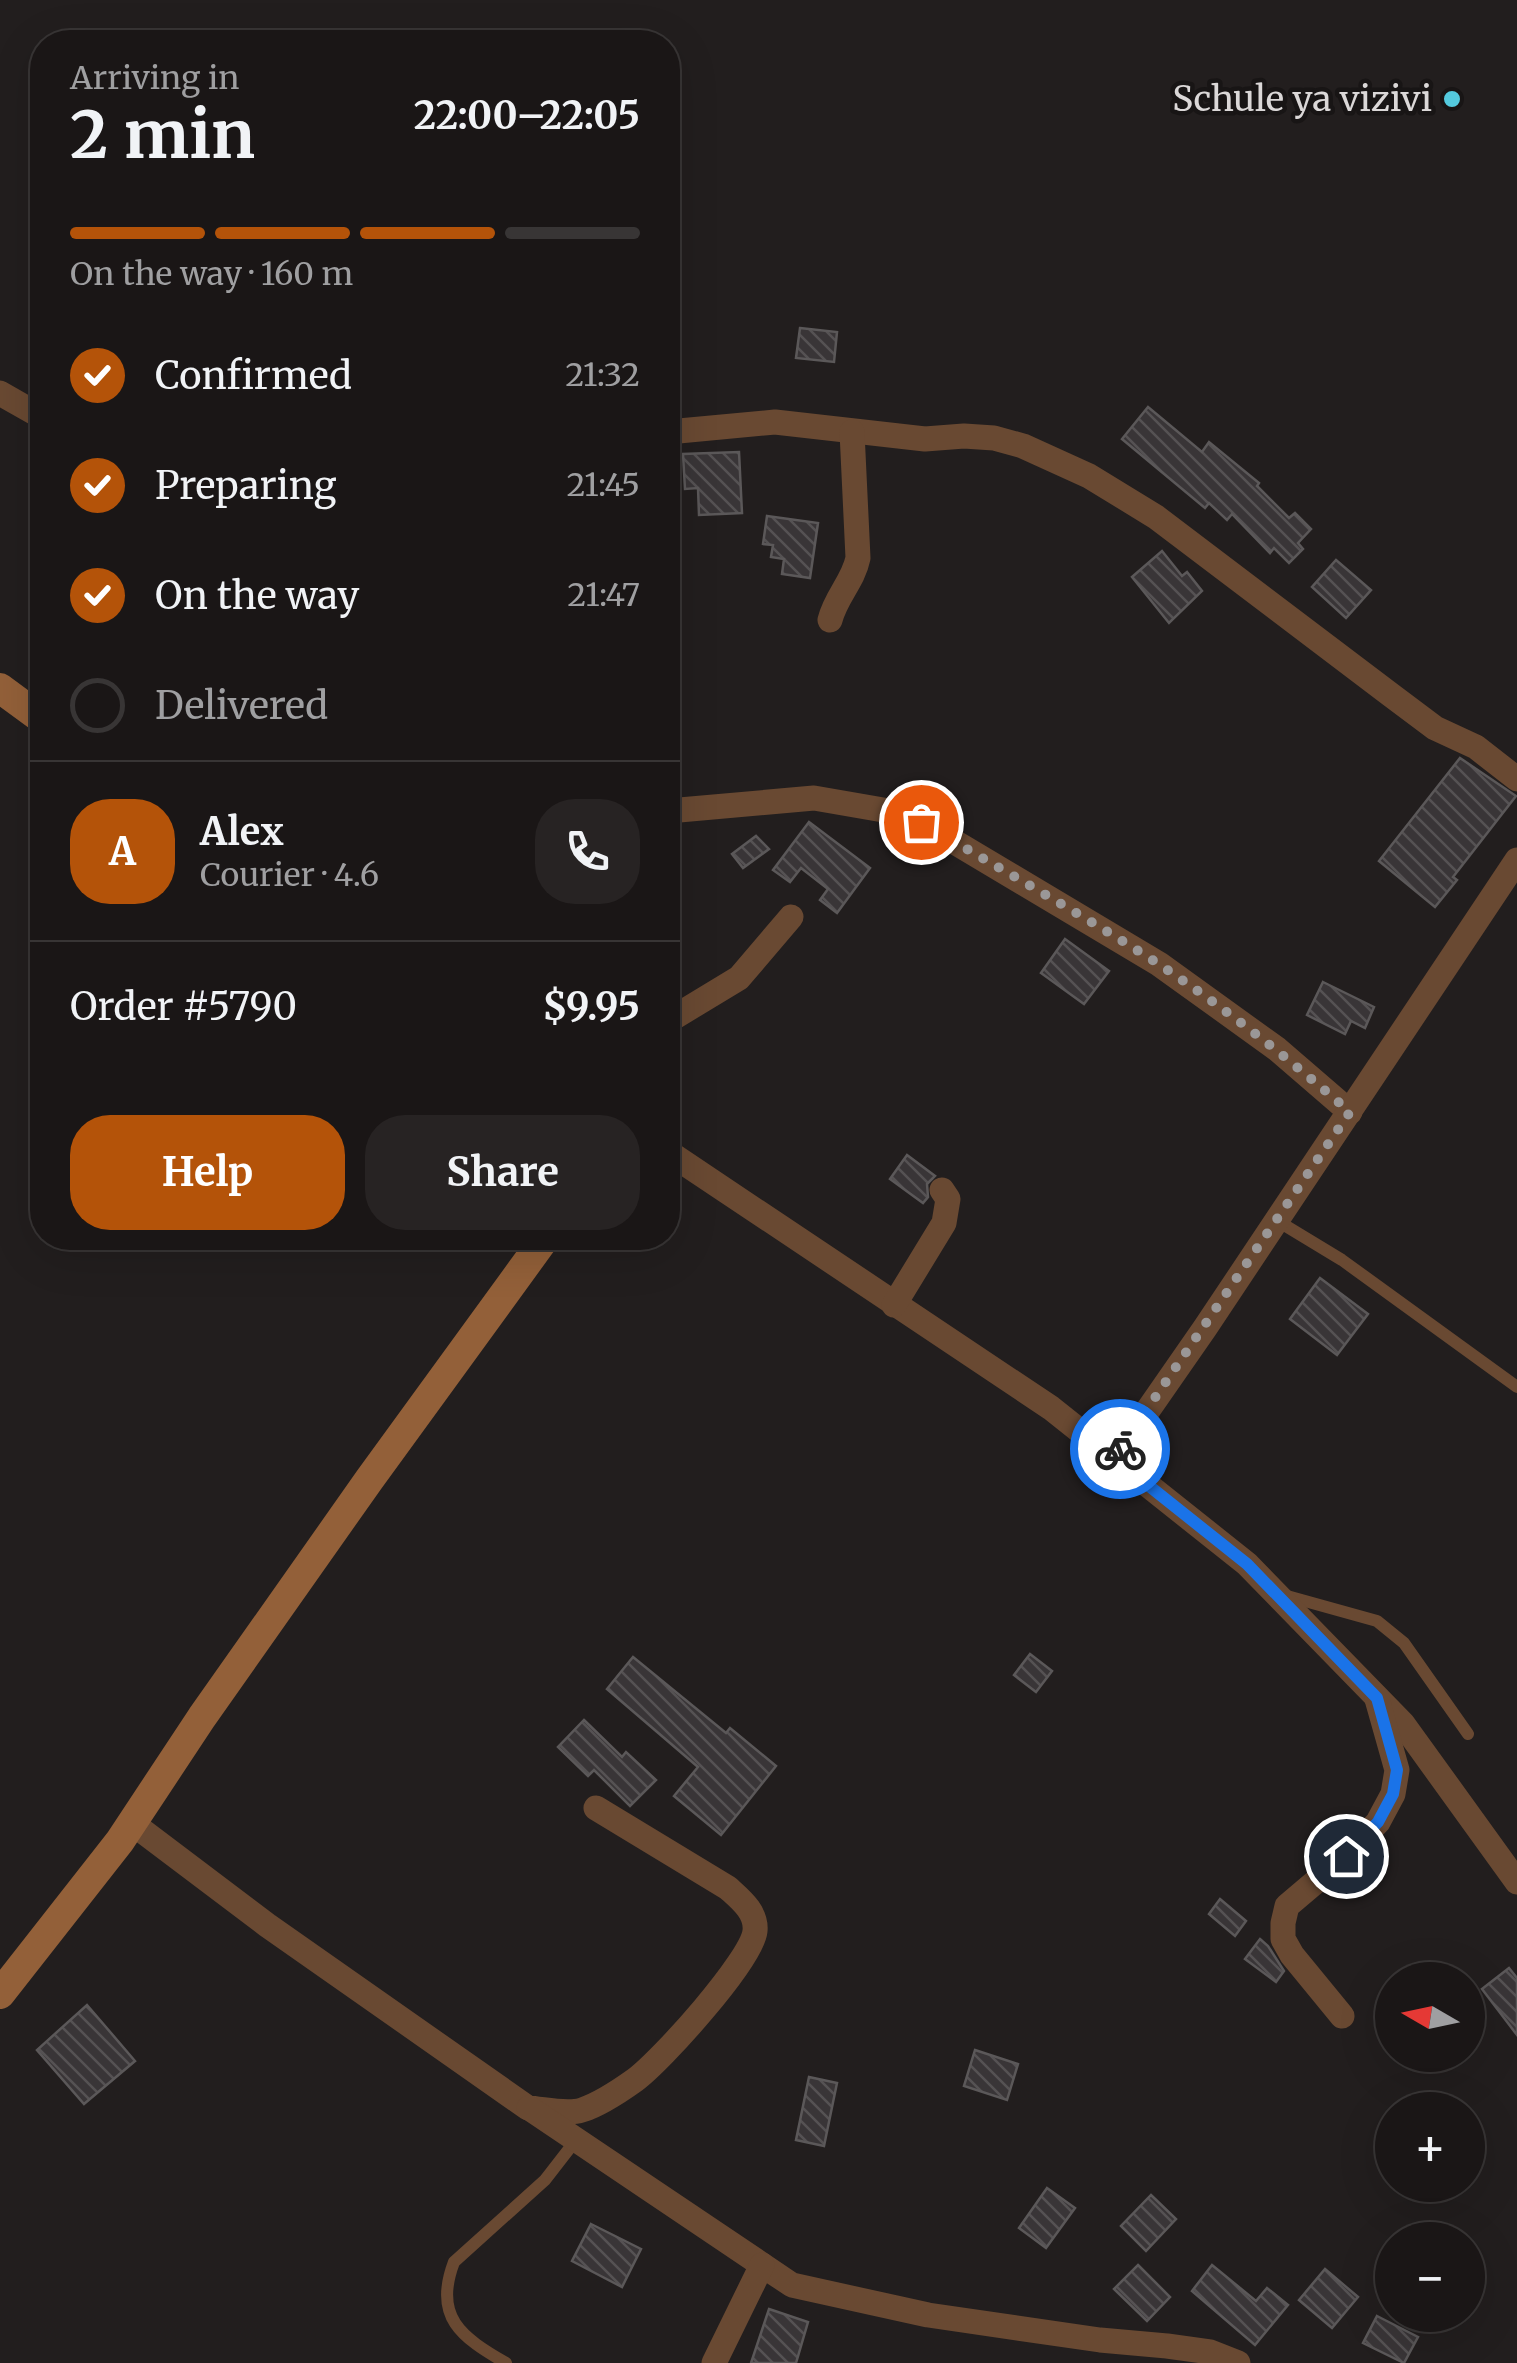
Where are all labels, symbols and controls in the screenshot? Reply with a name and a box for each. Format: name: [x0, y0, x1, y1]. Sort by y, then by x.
text: Arriving in: [70, 58, 239, 98]
place label: Schule ya vizivi: [1172, 77, 1432, 121]
marker: Schule ya vizivi: [1441, 88, 1463, 110]
text: 22:00–22:05: [414, 92, 640, 139]
text: 2 min: [70, 94, 255, 176]
text: On the way · 160 m: [70, 254, 353, 294]
icon: check: [70, 348, 125, 403]
text: Confirmed: [155, 352, 352, 399]
text: 21:32: [565, 355, 640, 395]
icon: check: [70, 458, 125, 513]
text: Preparing: [155, 462, 337, 509]
text: 21:45: [566, 465, 640, 505]
icon: check: [70, 568, 125, 623]
text: On the way: [155, 572, 359, 619]
text: 21:47: [567, 575, 640, 615]
text: Delivered: [155, 682, 328, 729]
pin: [879, 780, 964, 865]
icon: bag: [894, 795, 949, 850]
button: phone: [535, 799, 640, 904]
text: Alex: [200, 808, 284, 855]
text: A: [109, 828, 136, 875]
text: Courier · 4.6: [200, 855, 379, 895]
text: Order #5790: [70, 983, 297, 1030]
text: $9.95: [542, 983, 640, 1030]
button: Help: [70, 1115, 345, 1230]
button: Share: [365, 1115, 640, 1230]
courier: [1070, 1399, 1170, 1499]
icon: bike: [1093, 1422, 1148, 1477]
pin: [1304, 1814, 1389, 1899]
icon: home: [1319, 1829, 1374, 1884]
north arrow: [1375, 1962, 1485, 2072]
map controls: [1375, 1962, 1485, 2332]
button: +: [1375, 2092, 1485, 2202]
button: −: [1375, 2222, 1485, 2332]

